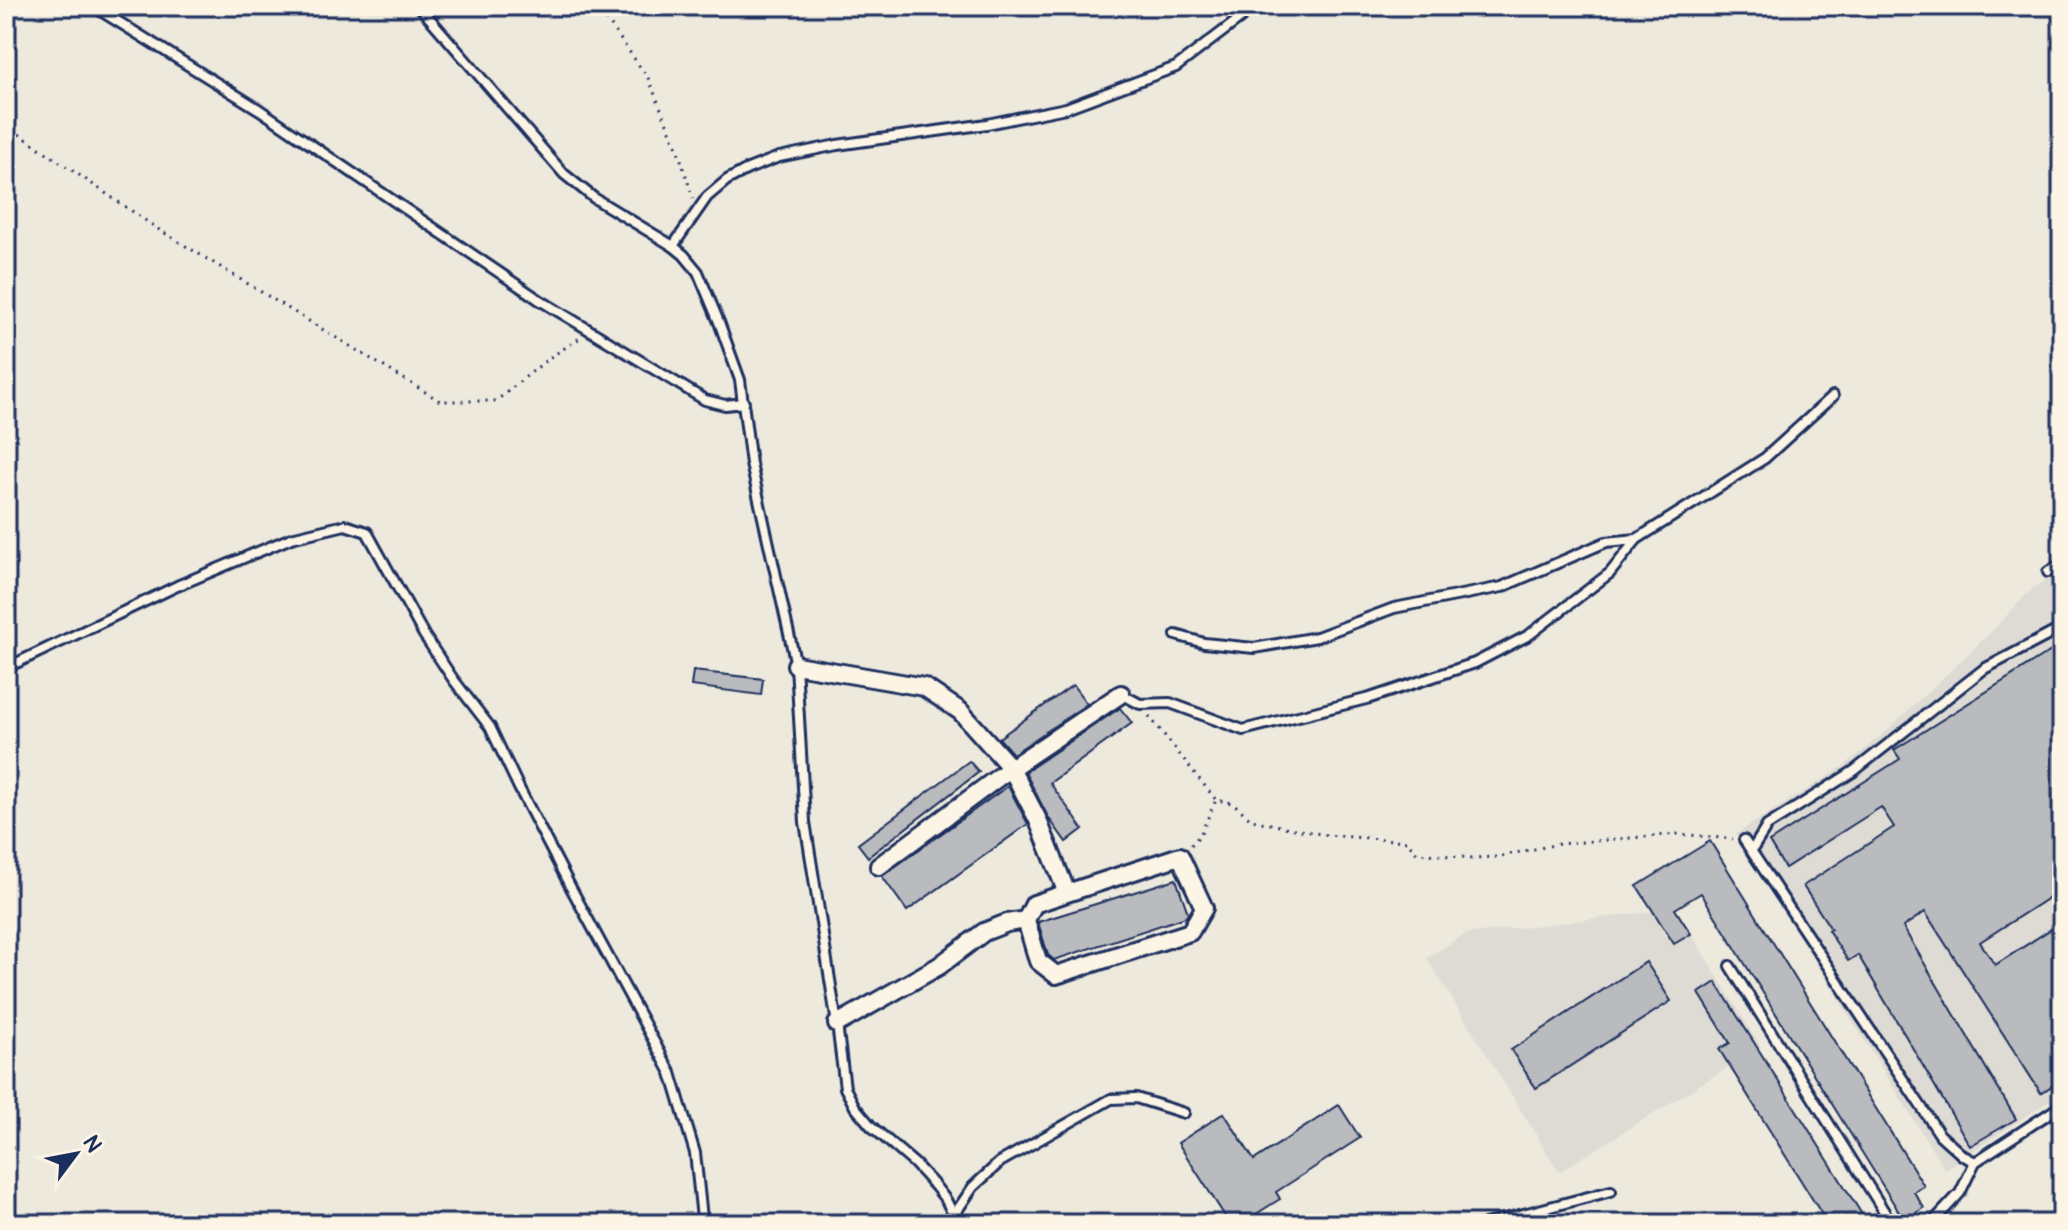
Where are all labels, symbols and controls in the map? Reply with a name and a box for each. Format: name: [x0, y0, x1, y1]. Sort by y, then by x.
north arrow: [36, 1114, 116, 1194]
text: N: [76, 1130, 108, 1158]

